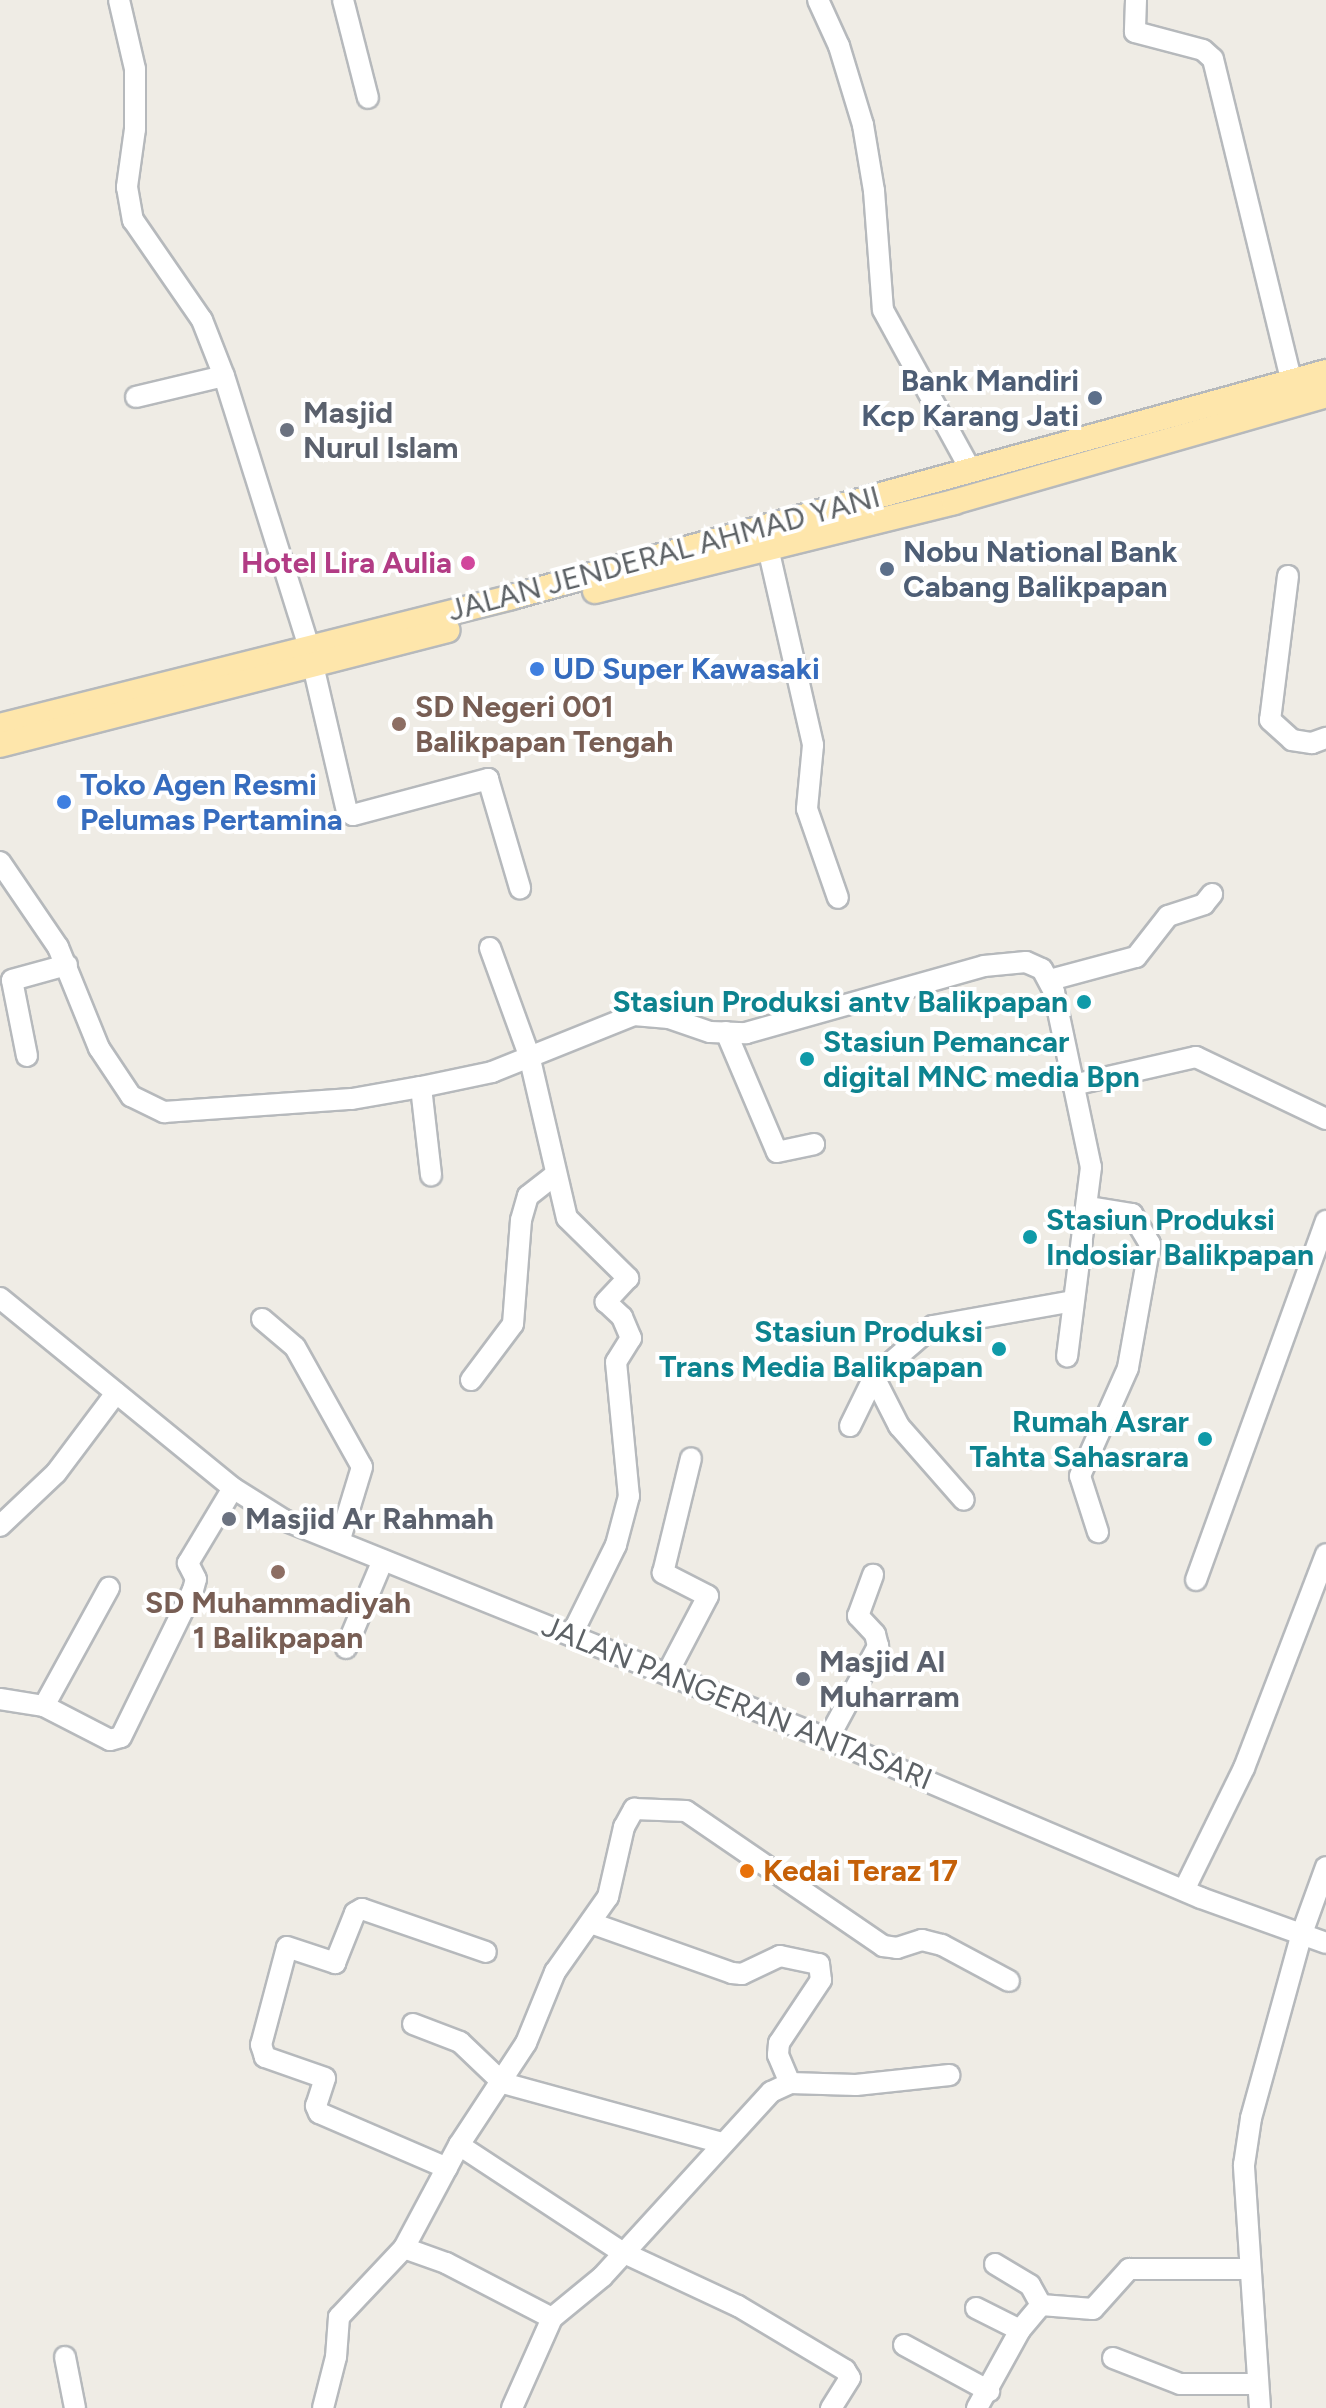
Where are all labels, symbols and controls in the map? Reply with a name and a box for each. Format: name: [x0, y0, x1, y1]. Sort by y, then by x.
place label: Bank Mandiri Kcp Karang Jati: [861, 363, 1079, 434]
marker: Bank Mandiri Kcp Karang Jati: [1086, 389, 1104, 407]
place label: Masjid Nurul Islam: [303, 395, 458, 466]
marker: Masjid Nurul Islam: [278, 421, 296, 439]
street label: JALAN JENDERAL AHMAD YANI: [444, 479, 884, 629]
place label: Nobu National Bank Cabang Balikpapan: [903, 534, 1177, 604]
place label: Hotel Lira Aulia: [241, 545, 452, 581]
marker: Hotel Lira Aulia: [459, 554, 477, 572]
marker: Nobu National Bank Cabang Balikpapan: [878, 560, 896, 578]
place label: UD Super Kawasaki: [553, 651, 820, 687]
marker: UD Super Kawasaki: [528, 660, 546, 678]
place label: SD Negeri 001 Balikpapan Tengah: [415, 689, 673, 760]
marker: SD Negeri 001 Balikpapan Tengah: [390, 715, 408, 733]
place label: Toko Agen Resmi Pelumas Pertamina: [80, 767, 343, 838]
marker: Toko Agen Resmi Pelumas Pertamina: [55, 793, 73, 811]
place label: Stasiun Produksi antv Balikpapan: [612, 984, 1068, 1020]
marker: Stasiun Produksi antv Balikpapan: [1075, 993, 1093, 1011]
place label: Stasiun Pemancar digital MNC media Bpn: [823, 1024, 1140, 1094]
marker: Stasiun Pemancar digital MNC media Bpn: [798, 1050, 816, 1068]
place label: Stasiun Produksi Indosiar Balikpapan: [1046, 1202, 1314, 1272]
marker: Stasiun Produksi Indosiar Balikpapan: [1021, 1228, 1039, 1246]
place label: Stasiun Produksi Trans Media Balikpapan: [659, 1314, 983, 1384]
marker: Stasiun Produksi Trans Media Balikpapan: [990, 1340, 1008, 1358]
place label: Rumah Asrar Tahta Sahasrara: [969, 1404, 1189, 1474]
marker: Rumah Asrar Tahta Sahasrara: [1196, 1430, 1214, 1448]
place label: Masjid Ar Rahmah: [245, 1501, 494, 1537]
marker: Masjid Ar Rahmah: [220, 1510, 238, 1528]
marker: SD Muhammadiyah 1 Balikpapan: [269, 1563, 287, 1581]
place label: SD Muhammadiyah 1 Balikpapan: [145, 1585, 411, 1656]
street label: JALAN PANGERAN ANTASARI: [537, 1608, 937, 1798]
place label: Masjid Al Muharram: [819, 1644, 960, 1714]
marker: Masjid Al Muharram: [794, 1670, 812, 1688]
place label: Kedai Teraz 17: [763, 1853, 958, 1889]
marker: Kedai Teraz 17: [738, 1862, 756, 1880]

